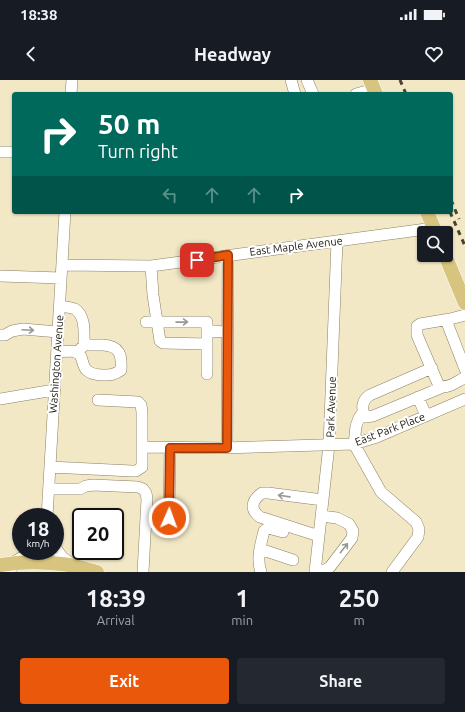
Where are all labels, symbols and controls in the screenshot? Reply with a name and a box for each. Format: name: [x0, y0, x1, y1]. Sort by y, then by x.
text: 18:38: [20, 6, 58, 23]
icon: back: [20, 43, 42, 65]
icon: heart: [423, 43, 445, 65]
text: Headway: [194, 44, 271, 64]
icon: right: [32, 108, 84, 160]
text: 50 m: [98, 108, 160, 139]
text: Turn right: [98, 141, 178, 161]
icon: left: [159, 184, 181, 206]
icon: ahead: [201, 184, 223, 206]
icon: ahead: [243, 184, 265, 206]
icon: right: [285, 184, 307, 206]
map controls: [417, 226, 453, 262]
button: search: [417, 226, 453, 262]
street label: East Maple Avenue: [249, 234, 343, 258]
pin: [180, 243, 214, 277]
icon: arrive: [186, 249, 208, 271]
street label: Washington Avenue: [47, 314, 65, 414]
one-way arrow: [175, 318, 188, 326]
one-way arrow: [21, 326, 34, 333]
street label: Park Avenue: [324, 376, 338, 438]
street label: East Park Place: [353, 410, 427, 448]
one-way arrow: [278, 492, 291, 499]
position arrow: [148, 497, 190, 539]
speed limit sign: 20: [72, 508, 124, 560]
text: 18: [27, 517, 49, 540]
text: km/h: [26, 538, 50, 549]
one-way arrow: [340, 543, 349, 554]
text: 18:39: [86, 585, 146, 612]
text: 1: [235, 585, 249, 612]
text: 250: [339, 585, 379, 612]
text: Arrival: [97, 613, 135, 627]
text: min: [231, 613, 253, 627]
text: m: [353, 613, 365, 627]
button: Exit: [20, 658, 229, 704]
button: Share: [237, 658, 445, 704]

